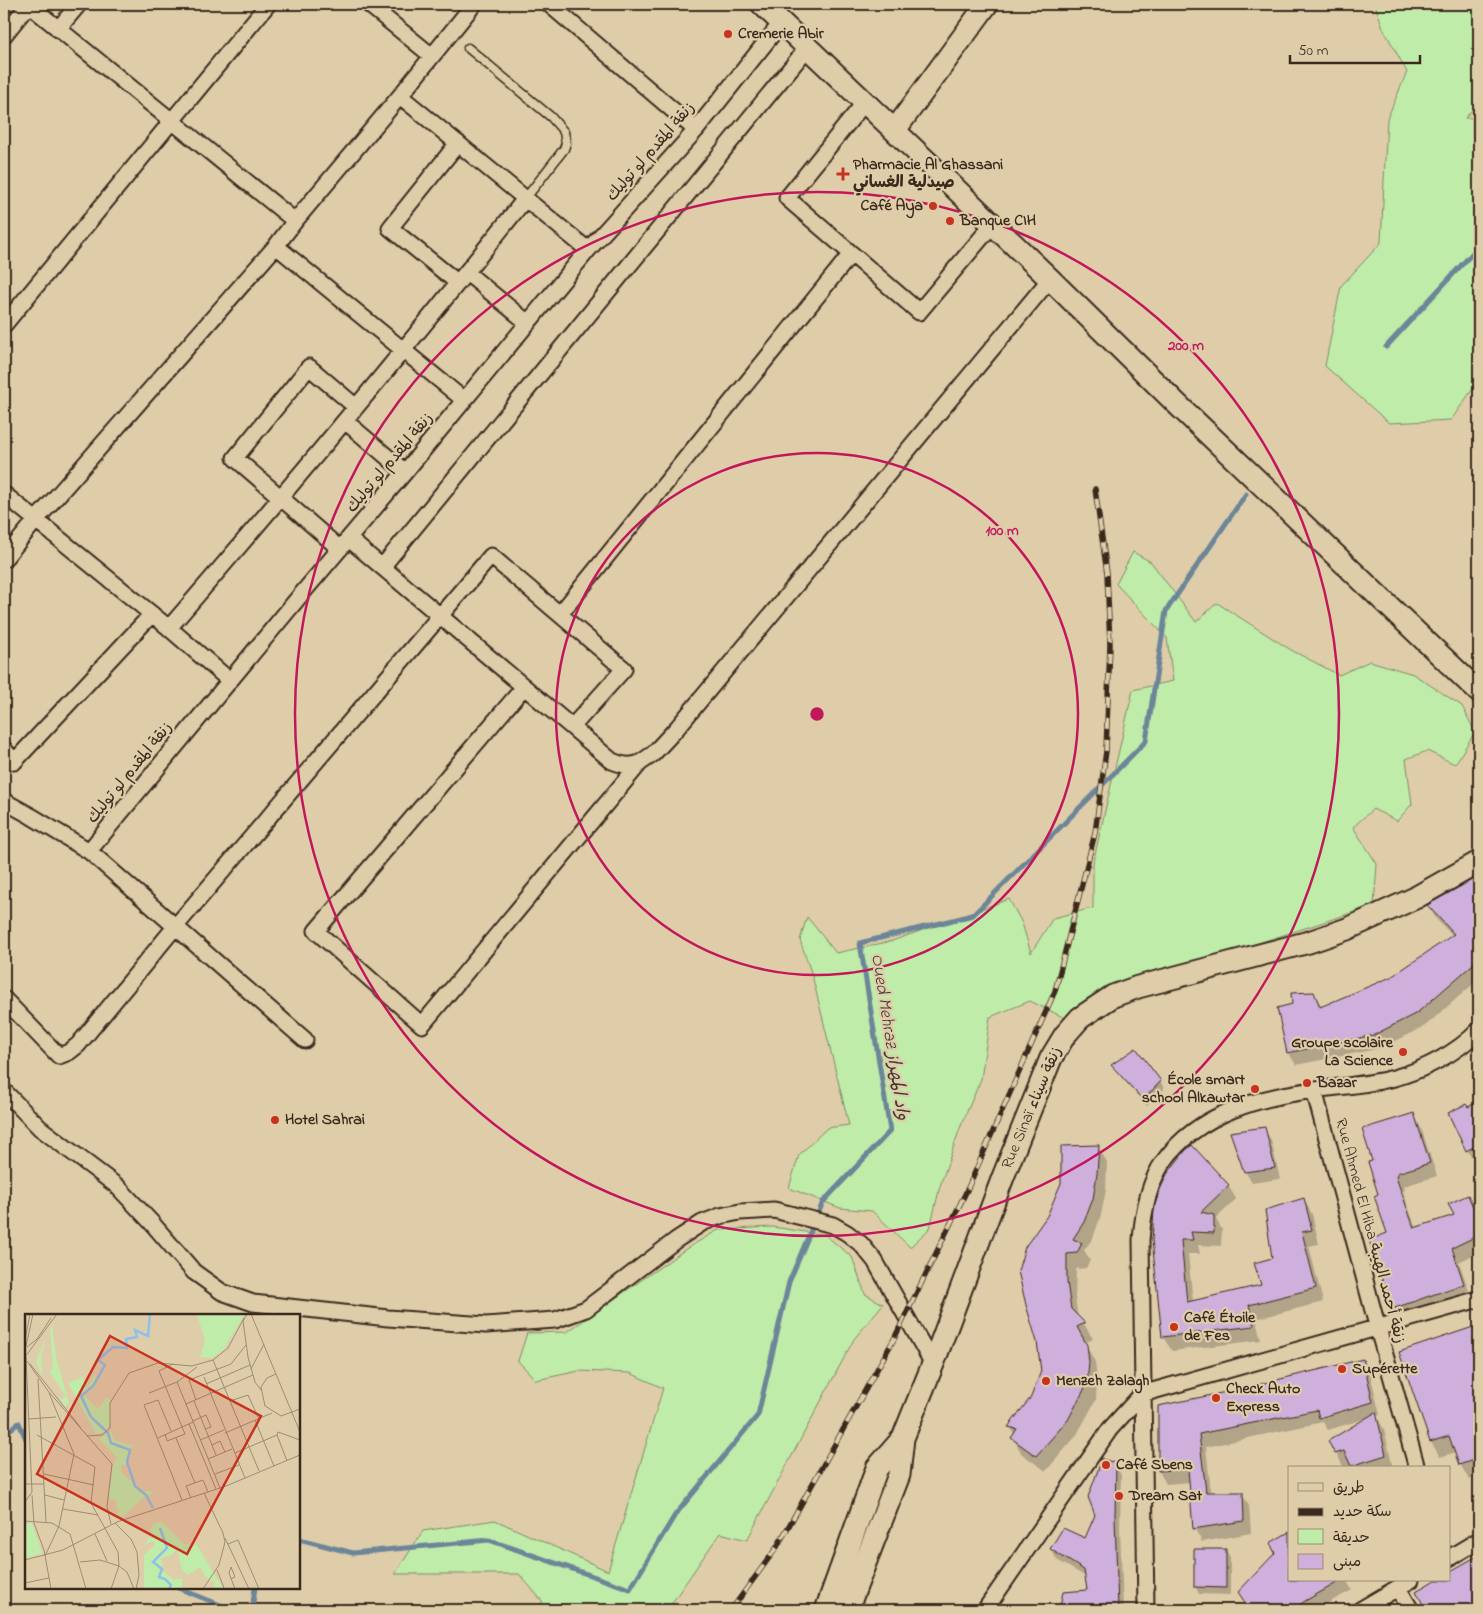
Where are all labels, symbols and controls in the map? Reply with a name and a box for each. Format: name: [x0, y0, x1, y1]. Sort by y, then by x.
place label: Cremerie Abir: [738, 22, 825, 46]
marker: Cremerie Abir: [722, 28, 734, 40]
scale bar: [1290, 32, 1420, 64]
text: 50 m: [1298, 40, 1329, 62]
street label: زنقة المقدم لو توليك: [601, 97, 701, 207]
place label: Pharmacie Al Ghassani صيدلية الغساني: [853, 153, 1003, 196]
marker: Pharmacie Al Ghassani صيدلية الغساني: [837, 168, 849, 180]
place label: Café Aya: [861, 194, 923, 219]
marker: Café Aya: [927, 200, 939, 212]
place label: Banque CIH: [959, 209, 1036, 233]
marker: Banque CIH: [944, 215, 956, 227]
text: 200 m: [1167, 335, 1204, 357]
street label: زنقة المقدم لو توليك: [341, 408, 439, 518]
text: 100 m: [985, 520, 1019, 542]
centre of rings: [808, 705, 826, 723]
street label: زنقة المقدم لو توليك: [81, 717, 179, 829]
water label: Oued Mehraz واد المهراز: [863, 952, 915, 1123]
place label: Groupe scolaire La Science: [1291, 1031, 1394, 1073]
street label: Rue Sinaï زنقة سيناء: [995, 1043, 1069, 1173]
marker: Groupe scolaire La Science: [1397, 1046, 1409, 1058]
place label: École smart school Alkawtar: [1142, 1068, 1246, 1110]
place label: Bazar: [1316, 1071, 1358, 1095]
marker: Bazar: [1301, 1077, 1313, 1089]
marker: École smart school Alkawtar: [1249, 1083, 1261, 1095]
place label: Hotel Sahrai: [285, 1108, 365, 1132]
marker: Hotel Sahrai: [269, 1114, 281, 1126]
street label: Rue Ahmed El Hiba زنقة أحمد الهيبة: [1328, 1116, 1412, 1346]
place label: Café Étoile de Fes: [1184, 1306, 1256, 1348]
inset map: [25, 1314, 300, 1589]
marker: Café Étoile de Fes: [1168, 1321, 1180, 1333]
place label: Supérette: [1352, 1357, 1418, 1381]
marker: Supérette: [1336, 1363, 1348, 1375]
place label: Menzeh Zalagh: [1056, 1369, 1150, 1394]
marker: Menzeh Zalagh: [1040, 1375, 1052, 1387]
place label: Check Auto Express: [1226, 1377, 1300, 1419]
marker: Check Auto Express: [1210, 1392, 1222, 1404]
place label: Café Sbens: [1116, 1453, 1193, 1477]
marker: Café Sbens: [1100, 1459, 1112, 1471]
legend: [1288, 1466, 1450, 1582]
text: طريق: [1333, 1477, 1365, 1499]
place label: Dream Sat: [1128, 1484, 1203, 1508]
marker: Dream Sat: [1113, 1490, 1125, 1502]
text: سكة حديد: [1333, 1501, 1392, 1523]
text: حديقة: [1333, 1527, 1370, 1549]
text: مبنى: [1333, 1551, 1361, 1573]

